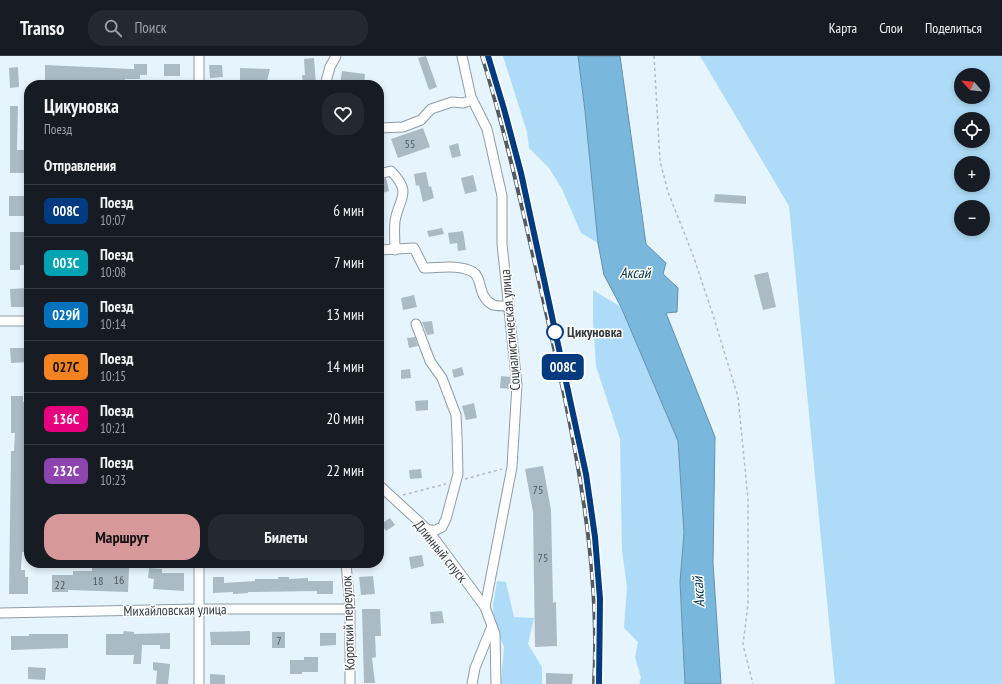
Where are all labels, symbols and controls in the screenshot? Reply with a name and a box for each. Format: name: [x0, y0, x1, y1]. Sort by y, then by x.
search box: [88, 10, 368, 46]
text: Transo: [20, 16, 64, 40]
icon: search: [102, 17, 124, 39]
text: Поиск: [134, 18, 167, 37]
text: Карта: [829, 19, 857, 37]
text: Слои: [879, 19, 903, 37]
text: Поделиться: [925, 19, 982, 37]
north arrow: [954, 68, 990, 104]
map controls: [954, 68, 990, 236]
button: heart: [322, 93, 364, 135]
text: Цикуновка: [44, 94, 119, 118]
button: locate: [954, 112, 990, 148]
text: Поезд: [44, 121, 72, 138]
house number: 55: [405, 136, 415, 151]
text: Отправления: [44, 156, 116, 175]
button: +: [954, 156, 990, 192]
text: Поезд: [100, 193, 133, 212]
button: −: [954, 200, 990, 236]
text: 6 мин: [333, 201, 364, 220]
text: 008С: [53, 202, 79, 220]
text: 10:07: [100, 212, 126, 229]
text: Поезд: [100, 245, 133, 264]
text: 7 мин: [334, 253, 364, 272]
text: 003С: [53, 254, 79, 272]
water label: Аксай: [620, 263, 652, 282]
text: 10:08: [100, 264, 126, 281]
street label: Социалистическая улица: [496, 269, 524, 391]
text: Поезд: [100, 297, 133, 316]
text: 13 мин: [326, 305, 364, 324]
text: 029Й: [52, 306, 80, 324]
text: 10:14: [100, 316, 126, 333]
marker: Цикуновка: [546, 323, 564, 341]
place label: Цикуновка: [567, 323, 622, 341]
text: Поезд: [100, 349, 133, 368]
line badge: 008С: [535, 354, 591, 380]
text: 14 мин: [326, 357, 364, 376]
text: 027С: [53, 358, 79, 376]
text: 008С: [550, 358, 576, 376]
text: 10:15: [100, 368, 126, 385]
text: Поезд: [100, 401, 133, 420]
text: 20 мин: [326, 409, 364, 428]
text: 136С: [53, 410, 79, 428]
text: 10:21: [100, 420, 126, 437]
text: Поезд: [100, 453, 133, 472]
text: 22 мин: [326, 461, 364, 480]
text: 232C: [53, 462, 79, 480]
text: 10:23: [100, 472, 126, 489]
house number: 75: [533, 482, 543, 497]
button: Маршрут: [44, 514, 200, 560]
button: Билеты: [208, 514, 364, 560]
street label: Длинный спуск: [410, 516, 472, 586]
house number: 75: [538, 550, 548, 565]
house number: 16: [114, 572, 124, 587]
house number: 18: [93, 573, 103, 588]
street label: Короткий переулок: [337, 575, 359, 671]
water label: Аксай: [687, 575, 709, 608]
house number: 22: [55, 577, 65, 592]
street label: Михайловская улица: [123, 600, 227, 620]
house number: 7: [276, 633, 282, 648]

